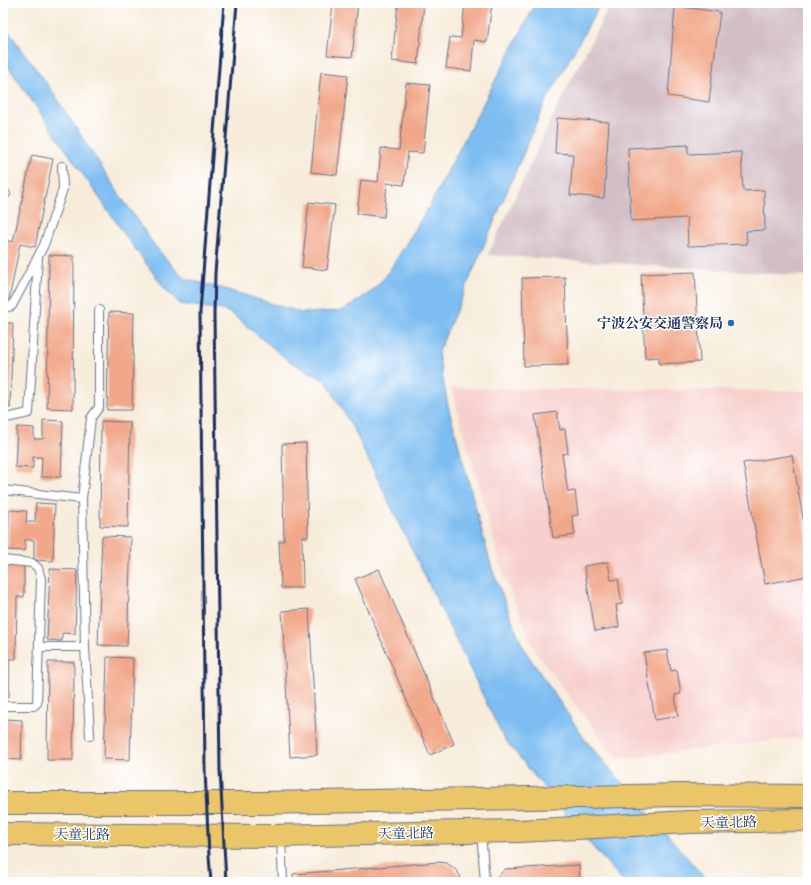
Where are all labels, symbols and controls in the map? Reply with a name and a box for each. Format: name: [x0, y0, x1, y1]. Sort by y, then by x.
place label: 宁波公安交通警察局: [597, 315, 723, 332]
marker: 宁波公安交通警察局: [726, 318, 736, 328]
street label: 天童北路: [701, 814, 757, 831]
street label: 天童北路: [378, 825, 434, 842]
street label: 天童北路: [54, 826, 110, 843]

